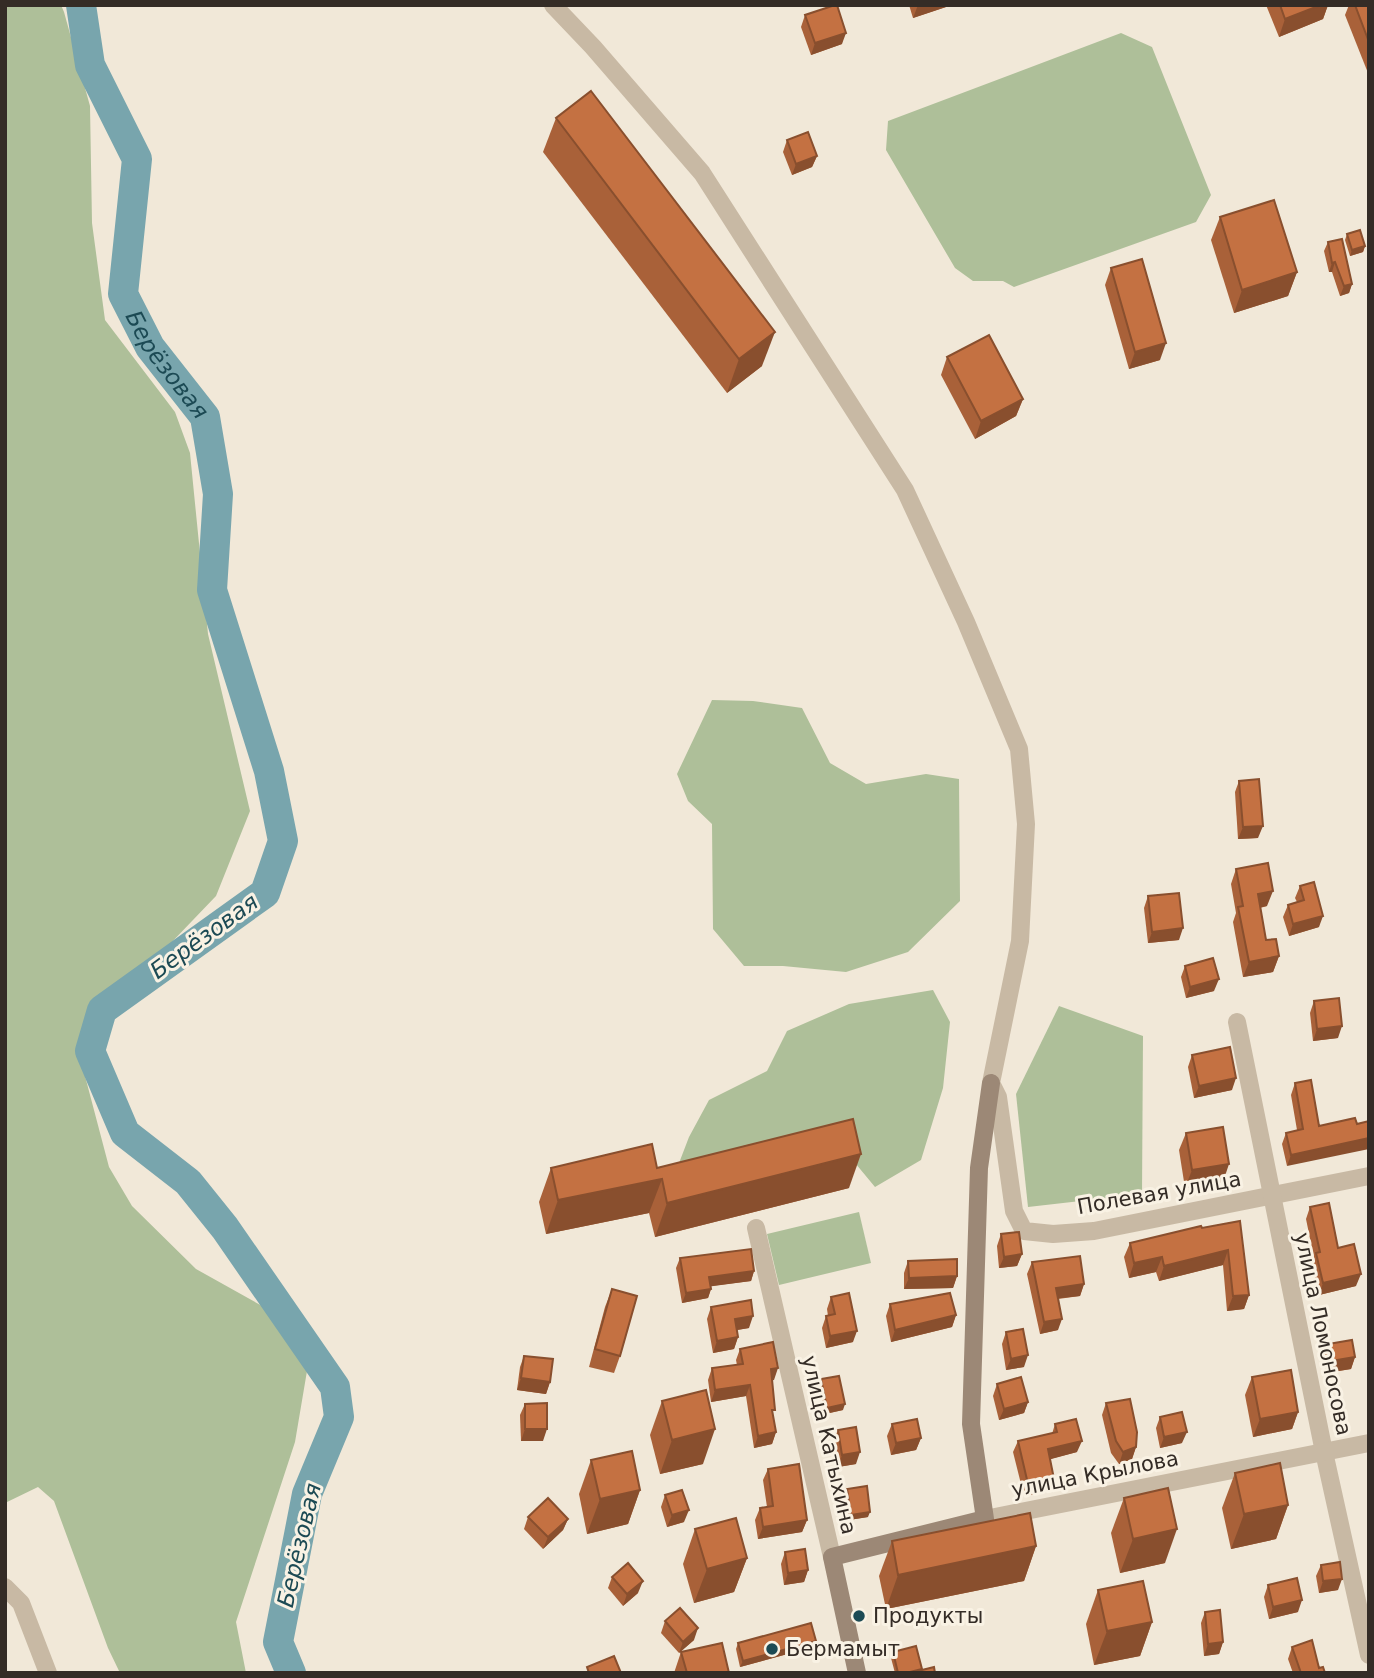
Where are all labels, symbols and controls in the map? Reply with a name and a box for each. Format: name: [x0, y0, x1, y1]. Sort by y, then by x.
water label: Берёзовая: [121, 306, 214, 424]
water label: Берёзовая: [145, 888, 263, 984]
street label: Полевая улица: [1075, 1167, 1243, 1219]
street label: улица Ломоносова: [1290, 1230, 1356, 1438]
street label: улица Катыхина: [797, 1353, 861, 1537]
street label: улица Крылова: [1009, 1446, 1181, 1502]
water label: Берёзовая: [272, 1480, 326, 1610]
place label: Продукты: [873, 1604, 983, 1628]
marker: Продукты: [851, 1608, 867, 1624]
place label: Бермамыт: [786, 1637, 900, 1661]
marker: Бермамыт: [764, 1641, 780, 1657]

